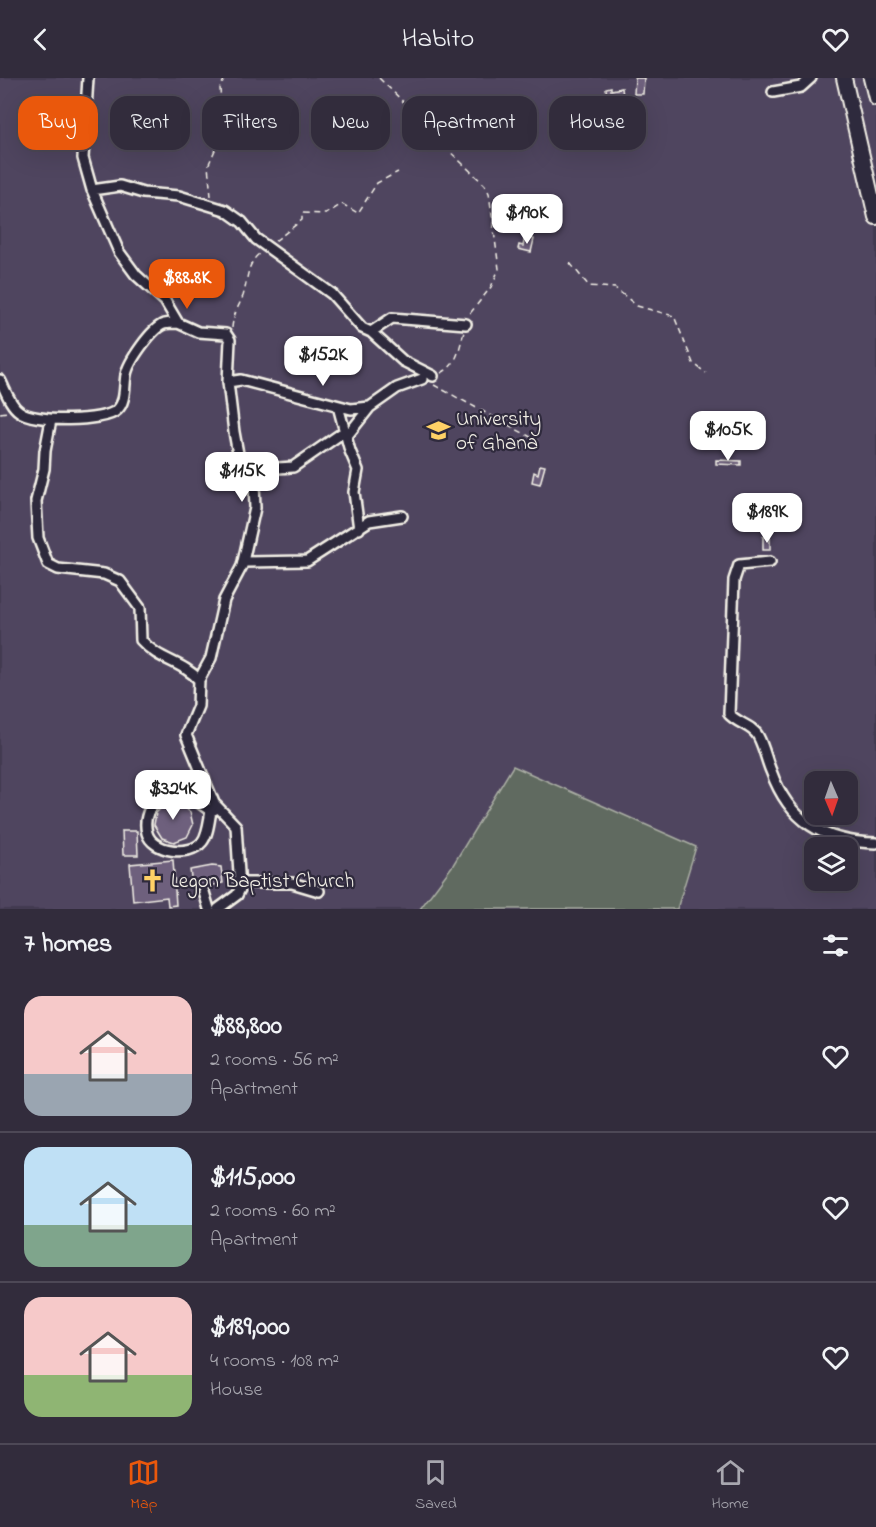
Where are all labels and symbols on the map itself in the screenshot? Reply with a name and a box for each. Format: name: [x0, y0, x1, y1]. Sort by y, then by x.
pin: $190K: [485, 194, 569, 245]
pin: $88.8K: [138, 259, 236, 310]
pin: $152K: [281, 336, 365, 387]
place label: University of Ghana: [456, 405, 541, 459]
pin: $105K: [686, 411, 770, 462]
school or university icon: University of Ghana: [425, 417, 451, 443]
pin: $115K: [200, 452, 284, 503]
pin: $189K: [725, 493, 809, 544]
pin: $324K: [131, 770, 215, 821]
north arrow: [804, 771, 858, 825]
church icon: Legon Baptist Church: [140, 867, 166, 893]
place label: Legon Baptist Church: [171, 867, 354, 899]

